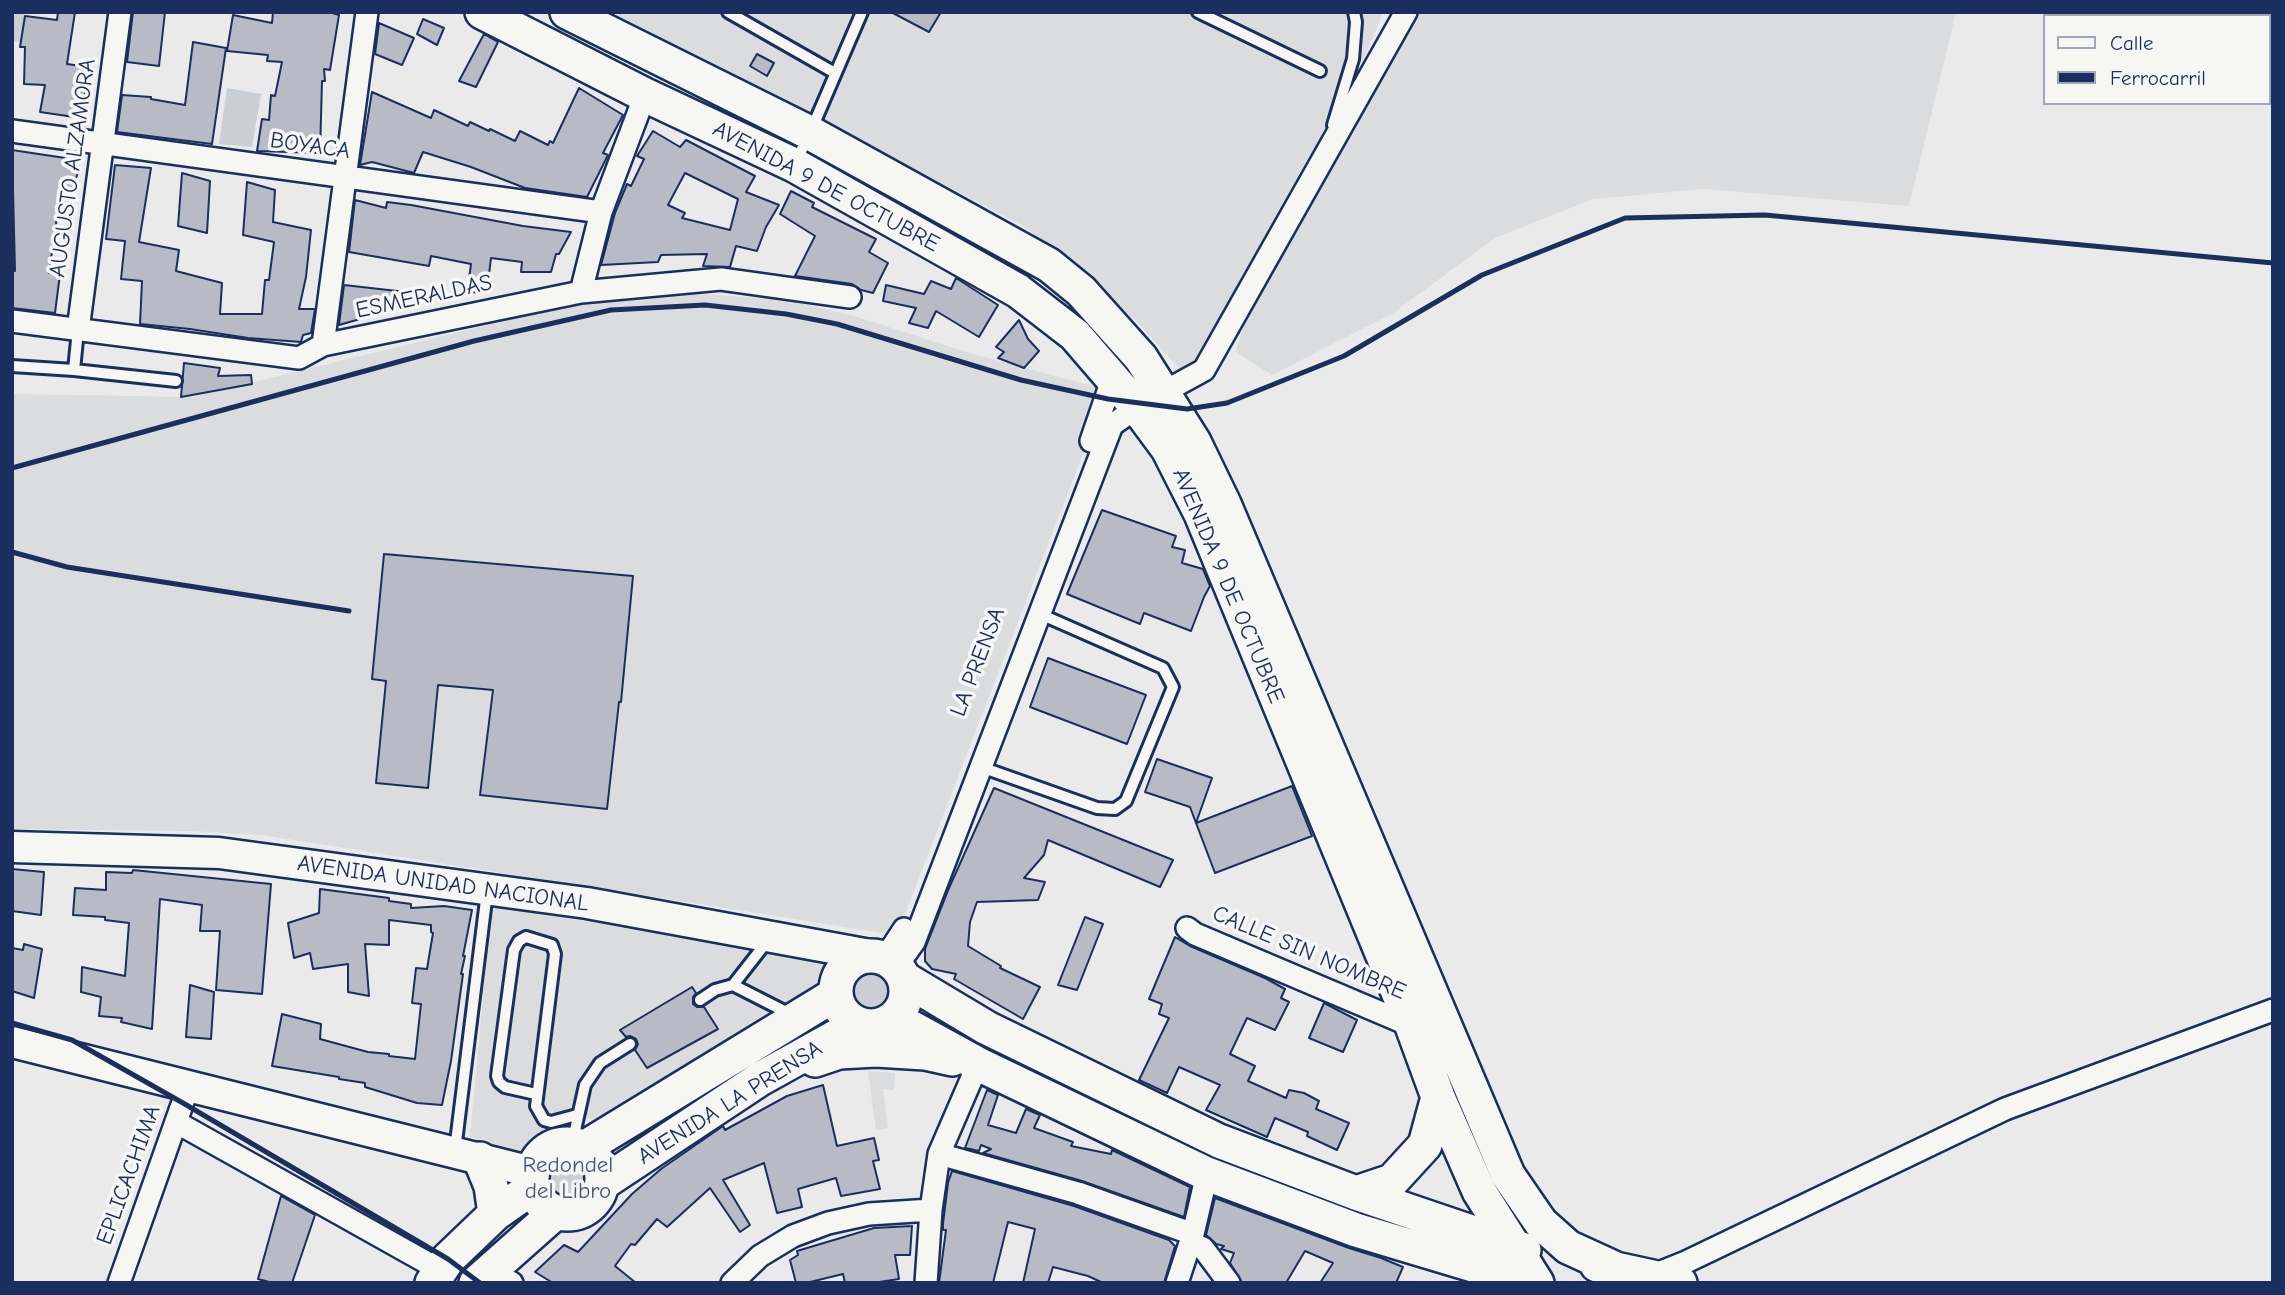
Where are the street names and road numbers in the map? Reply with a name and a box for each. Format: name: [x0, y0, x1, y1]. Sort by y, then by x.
street label: AUGUSTO ALZAMORA: [44, 57, 102, 279]
street label: AVENIDA 9 DE OCTUBRE: [708, 115, 944, 259]
street label: BOYACA: [268, 127, 352, 165]
street label: ESMERALDAS: [353, 269, 495, 325]
street label: AVENIDA 9 DE OCTUBRE: [1166, 464, 1290, 708]
street label: LA PRENSA: [945, 604, 1011, 720]
street label: AVENIDA UNIDAD NACIONAL: [296, 850, 590, 918]
street label: CALLE SIN NOMBRE: [1208, 900, 1410, 1006]
street label: AVENIDA LA PRENSA: [633, 1035, 827, 1171]
street label: EPLICACHIMA: [91, 1101, 167, 1249]

